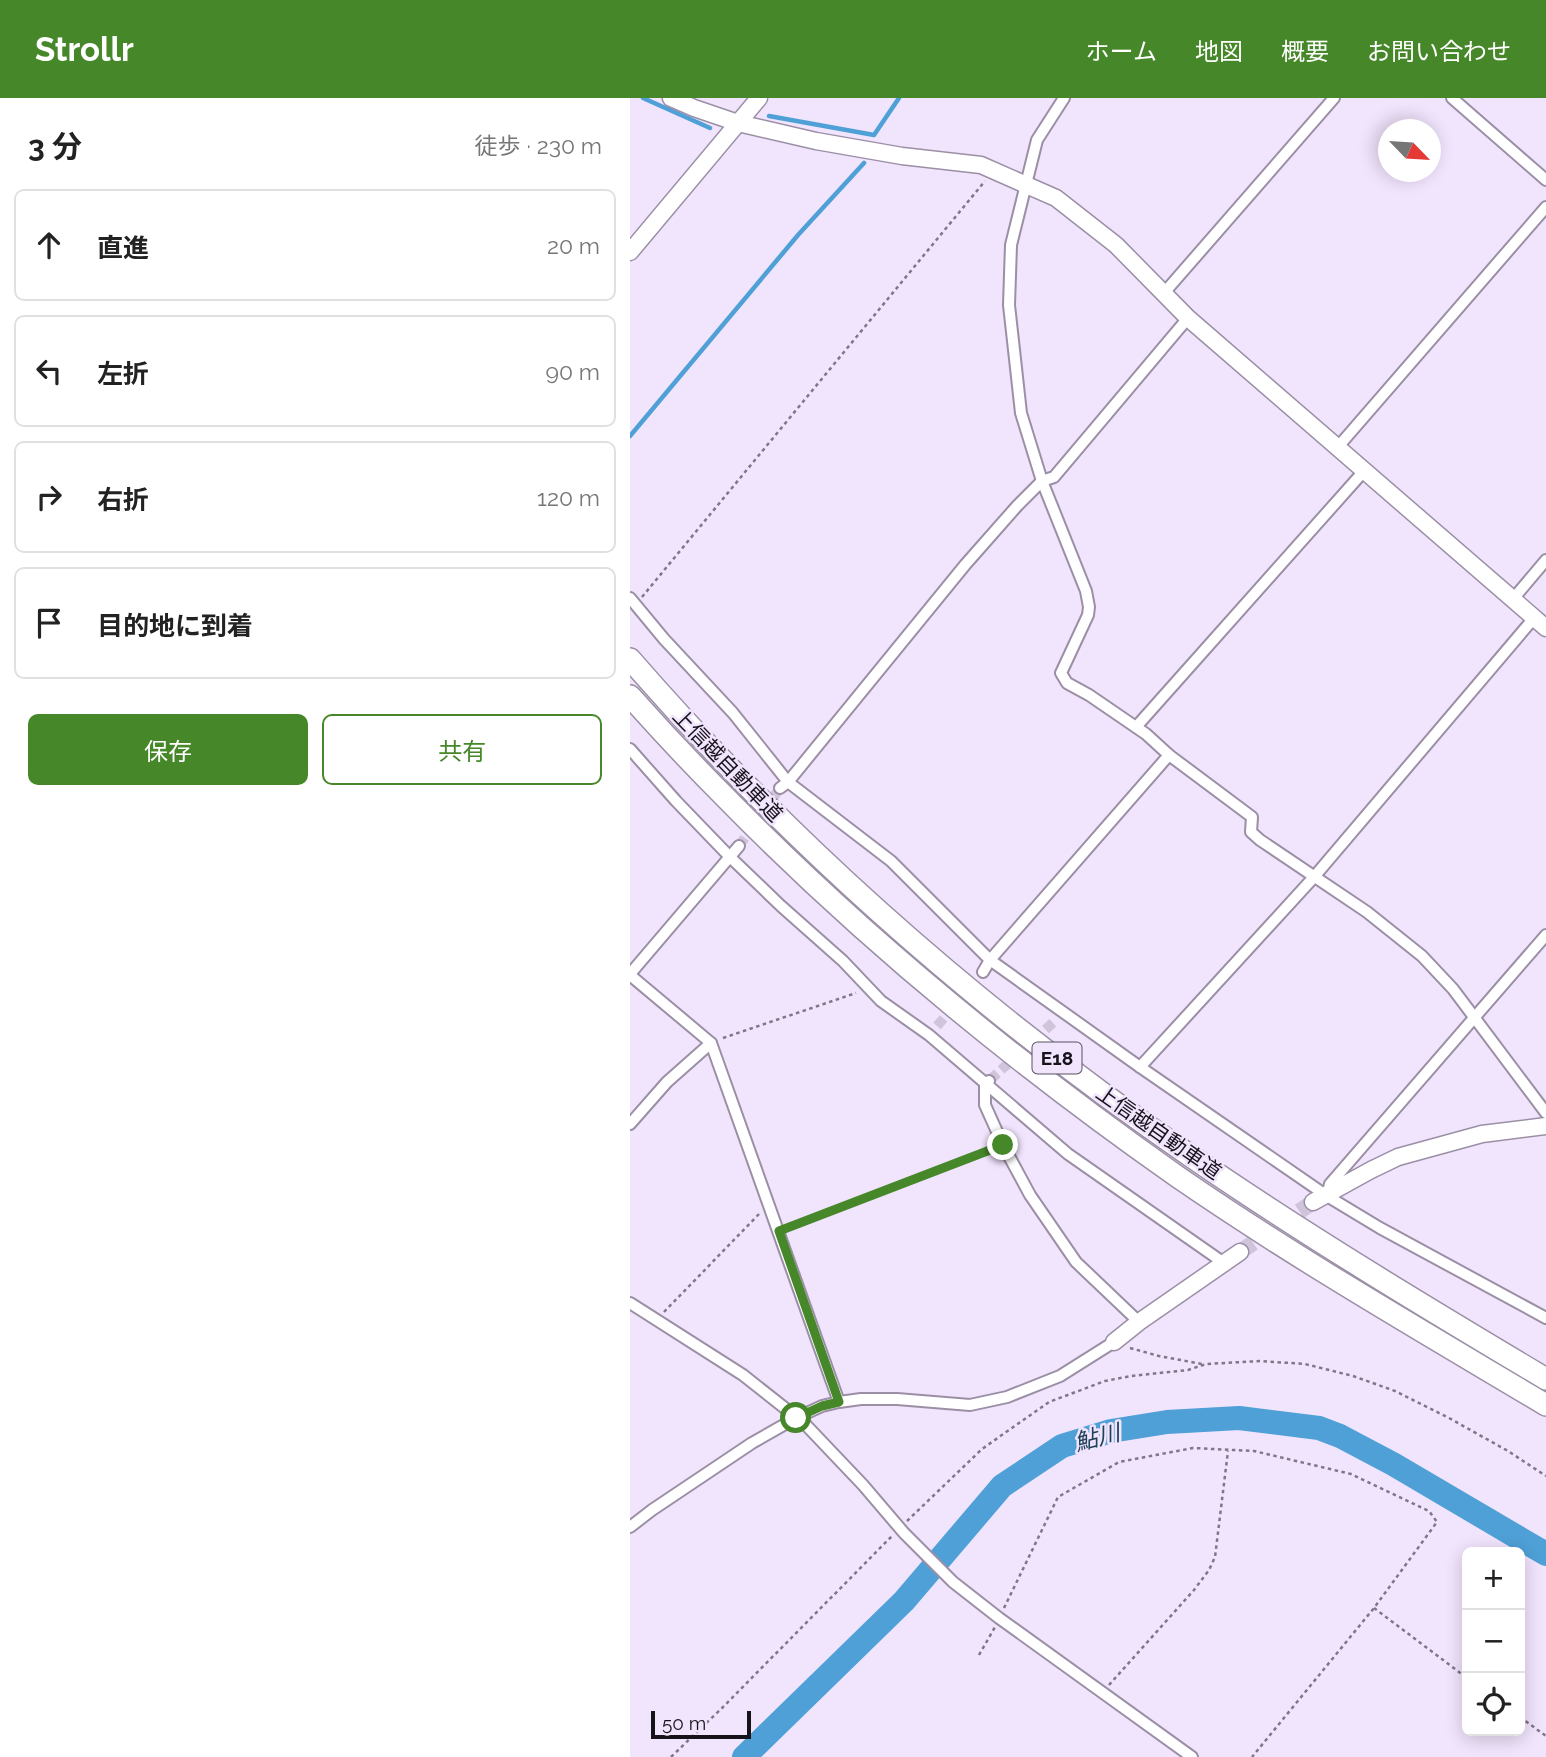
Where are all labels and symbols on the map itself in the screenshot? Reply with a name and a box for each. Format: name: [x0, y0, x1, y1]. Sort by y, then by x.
north arrow: [1378, 119, 1441, 182]
street label: 上信越自動車道: [668, 703, 788, 827]
road number: E18: [1032, 1042, 1082, 1074]
street label: 上信越自動車道: [1092, 1080, 1226, 1184]
route end: [987, 1129, 1018, 1160]
route start: [780, 1402, 811, 1433]
water label: 鮎川: [1071, 1418, 1125, 1456]
scale bar: [651, 1708, 751, 1740]

